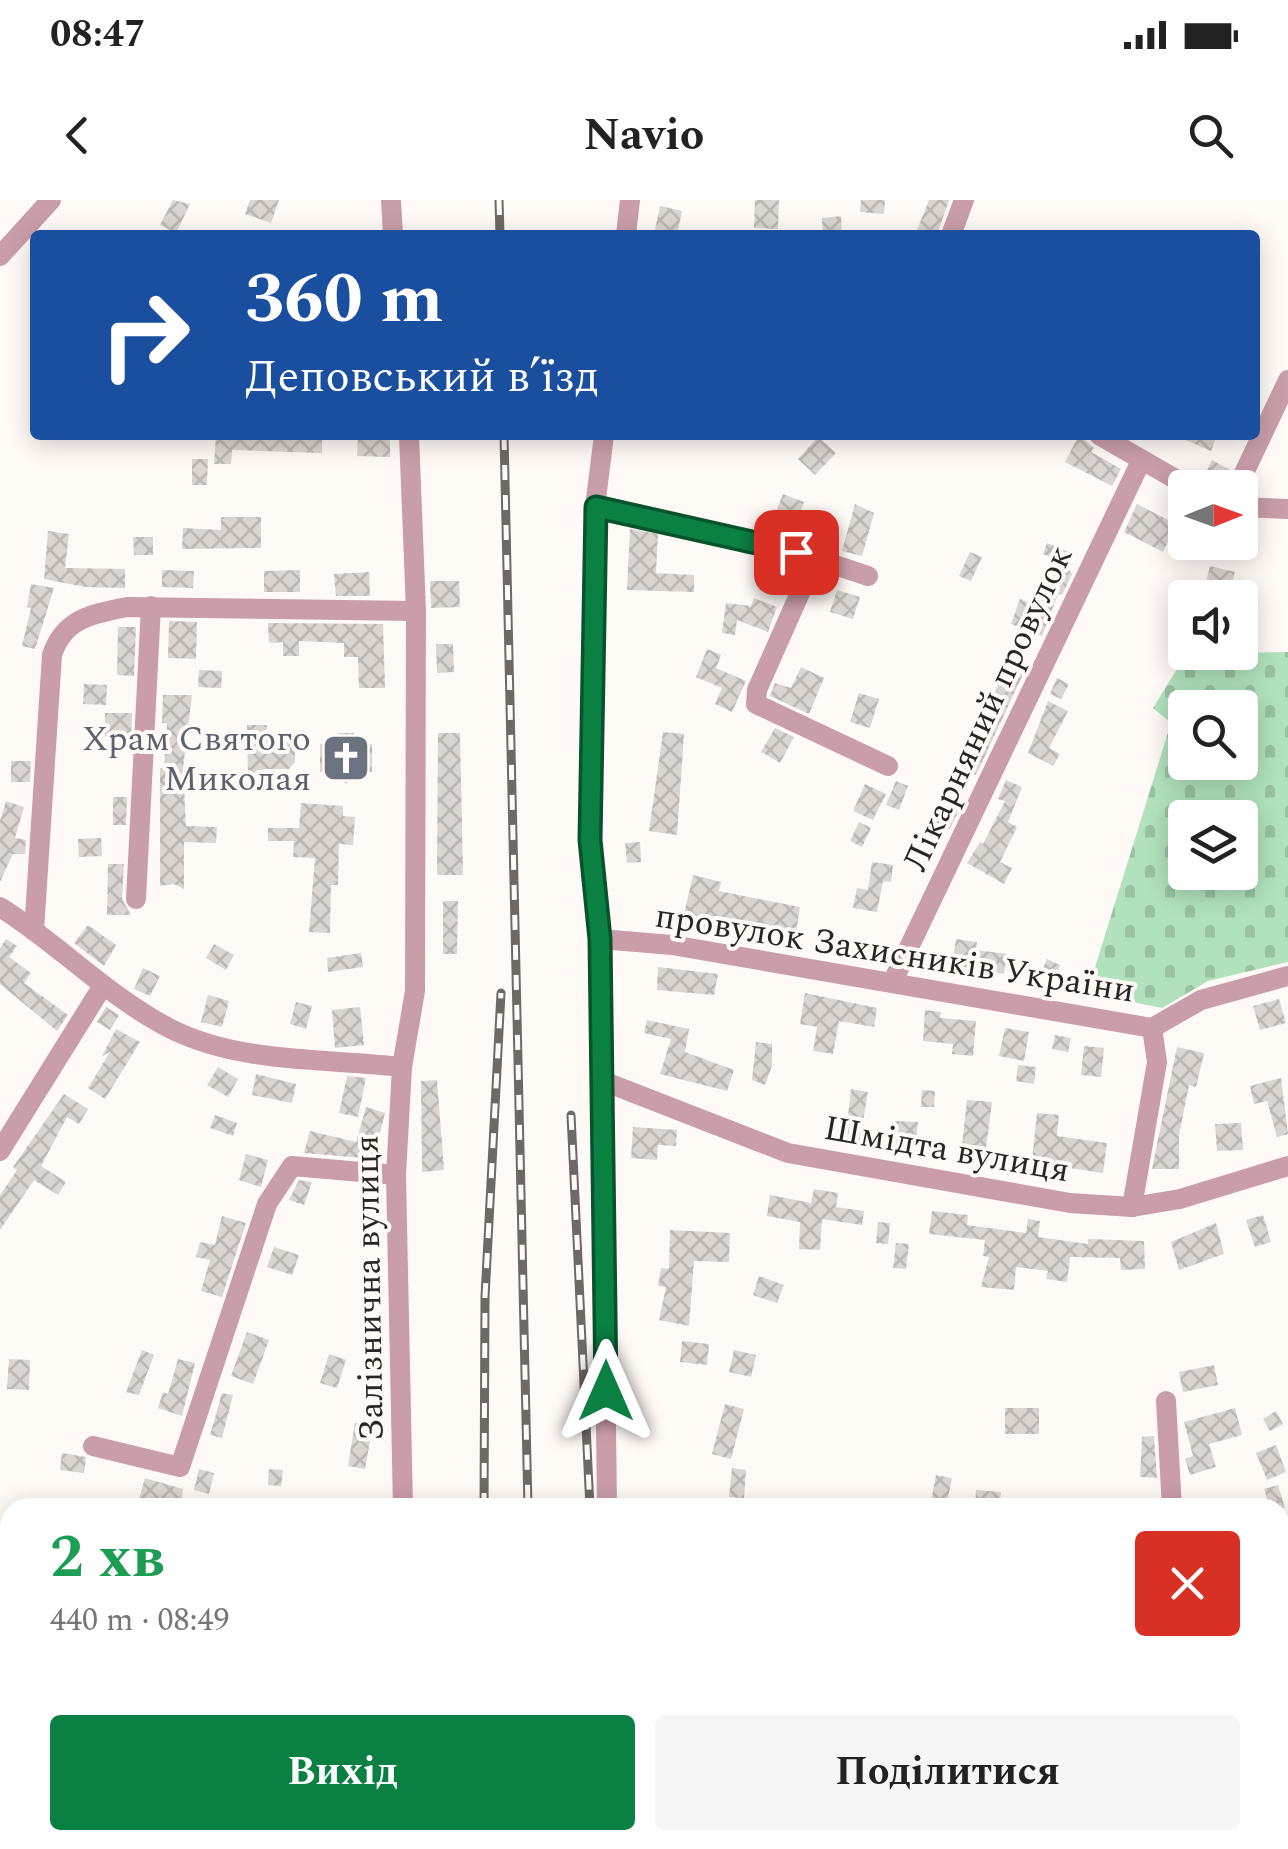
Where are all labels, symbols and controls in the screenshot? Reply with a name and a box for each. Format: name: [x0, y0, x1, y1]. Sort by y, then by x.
text: 08:47: [50, 6, 145, 64]
text: Navio: [583, 101, 705, 170]
icon: back: [50, 108, 105, 163]
icon: search: [1183, 108, 1238, 163]
text: 360 m: [245, 247, 443, 353]
icon: right: [80, 270, 210, 400]
text: Деповський в’їзд: [245, 343, 599, 412]
north arrow: [1168, 470, 1258, 560]
map controls: [1168, 470, 1258, 890]
pin: [754, 510, 839, 595]
icon: arrive: [769, 525, 824, 580]
street label: Лікарняний провулок: [889, 537, 1087, 880]
button: sound: [1168, 580, 1258, 670]
button: search: [1168, 690, 1258, 780]
place label: Храм Святого Миколая: [82, 713, 311, 806]
church icon: Храм Святого Миколая: [320, 732, 372, 784]
button: layers: [1168, 800, 1258, 890]
street label: провулок Захисників України: [651, 889, 1138, 1018]
street label: Шмідта вулиця: [820, 1102, 1074, 1197]
street label: Залізнична вулиця: [340, 1134, 399, 1442]
position arrow: [554, 1339, 658, 1443]
text: 2 хв: [50, 1512, 164, 1604]
button: close: [1135, 1531, 1240, 1636]
text: 440 m · 08:49: [50, 1596, 230, 1645]
button: Вихід: [50, 1715, 635, 1830]
button: Поділитися: [655, 1715, 1240, 1830]

